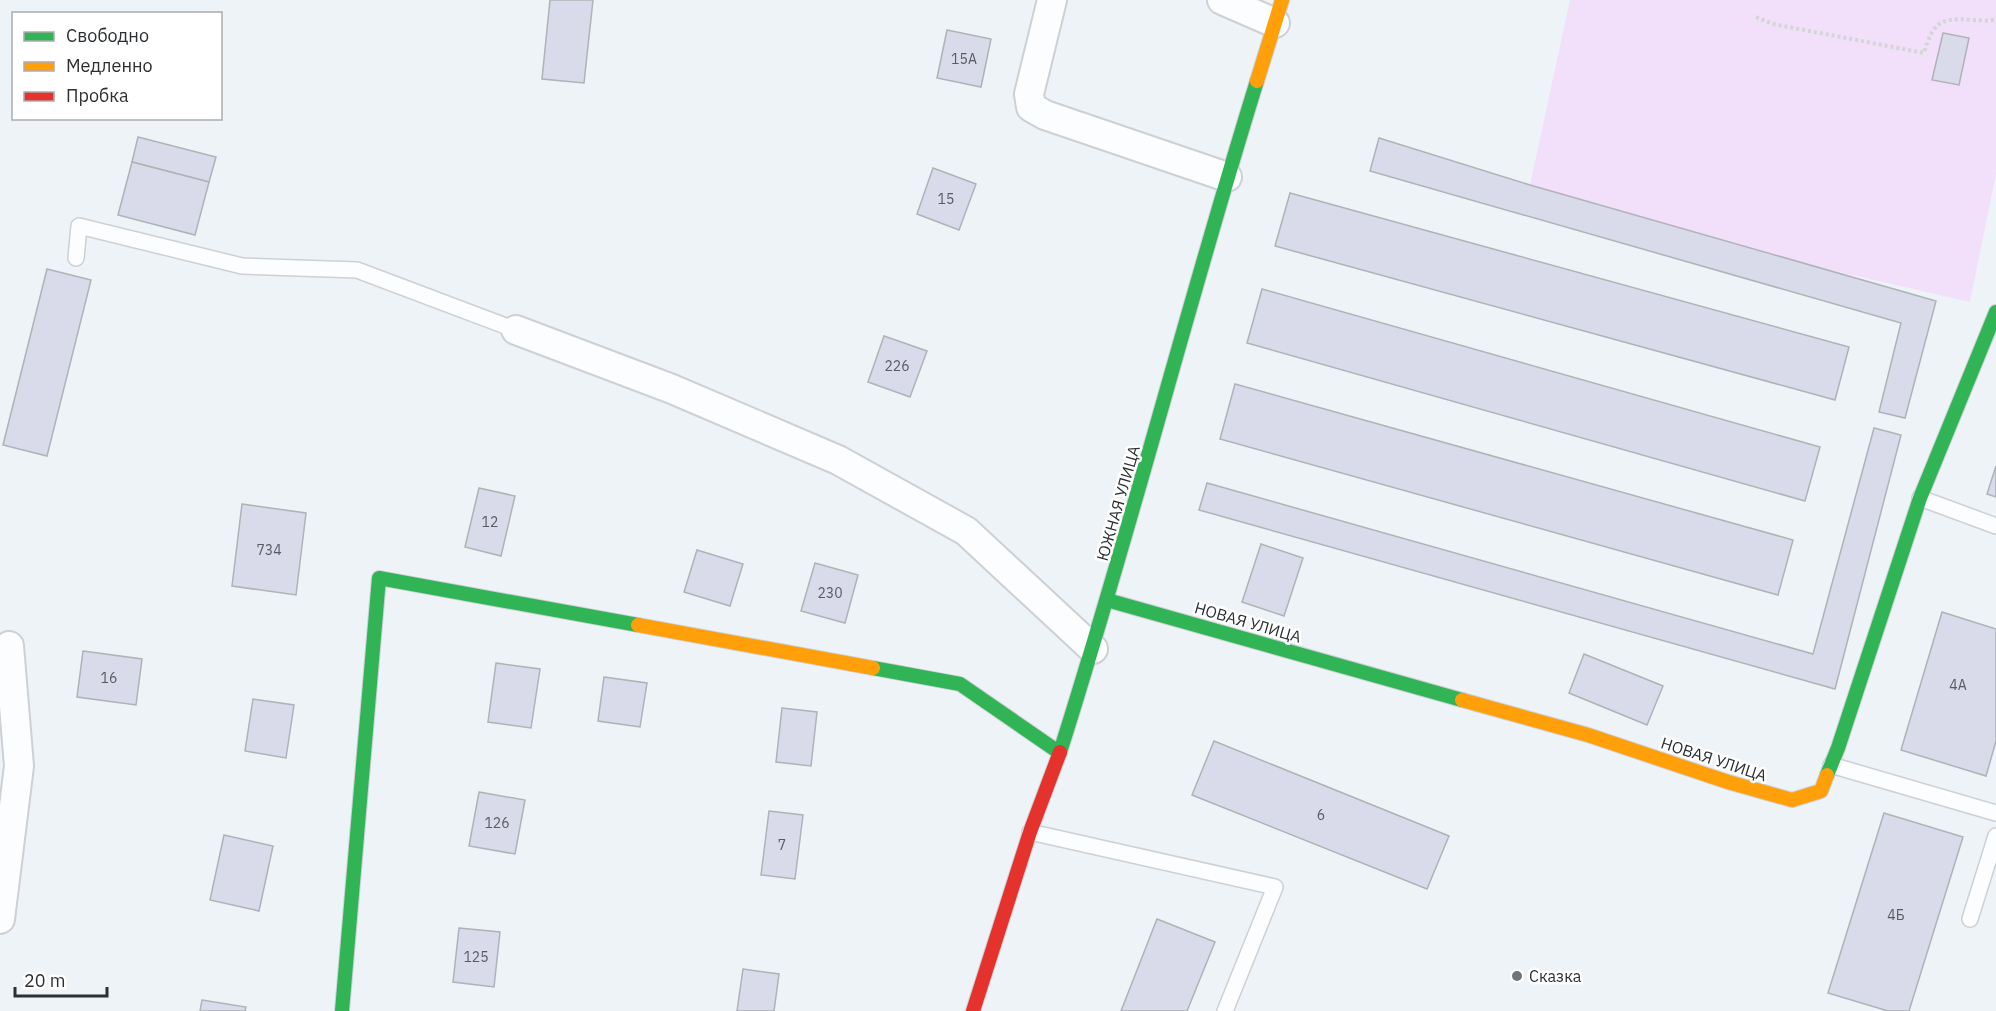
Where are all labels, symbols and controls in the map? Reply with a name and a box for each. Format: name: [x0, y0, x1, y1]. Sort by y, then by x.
legend: [12, 12, 222, 120]
text: Свободно: [66, 24, 149, 47]
house number: 15А: [951, 50, 977, 68]
text: Медленно: [66, 54, 153, 77]
text: Пробка: [66, 84, 129, 107]
house number: 15: [938, 190, 954, 208]
house number: 226: [884, 357, 910, 375]
street label: ЮЖНАЯ УЛИЦА: [1092, 443, 1144, 563]
house number: 12: [482, 513, 498, 531]
house number: 734: [256, 541, 282, 559]
house number: 230: [817, 584, 843, 602]
street label: НОВАЯ УЛИЦА: [1192, 597, 1304, 647]
house number: 16: [101, 669, 117, 687]
house number: 4А: [1949, 676, 1967, 694]
street label: НОВАЯ УЛИЦА: [1659, 732, 1769, 786]
house number: 6: [1317, 806, 1325, 824]
house number: 126: [484, 814, 510, 832]
house number: 7: [778, 836, 786, 854]
house number: 4Б: [1887, 906, 1905, 924]
house number: 125: [463, 948, 489, 966]
scale bar: [15, 960, 106, 998]
place label: Сказка: [1529, 966, 1582, 986]
text: 20 m: [24, 969, 66, 992]
marker: Сказка: [1510, 969, 1524, 983]

